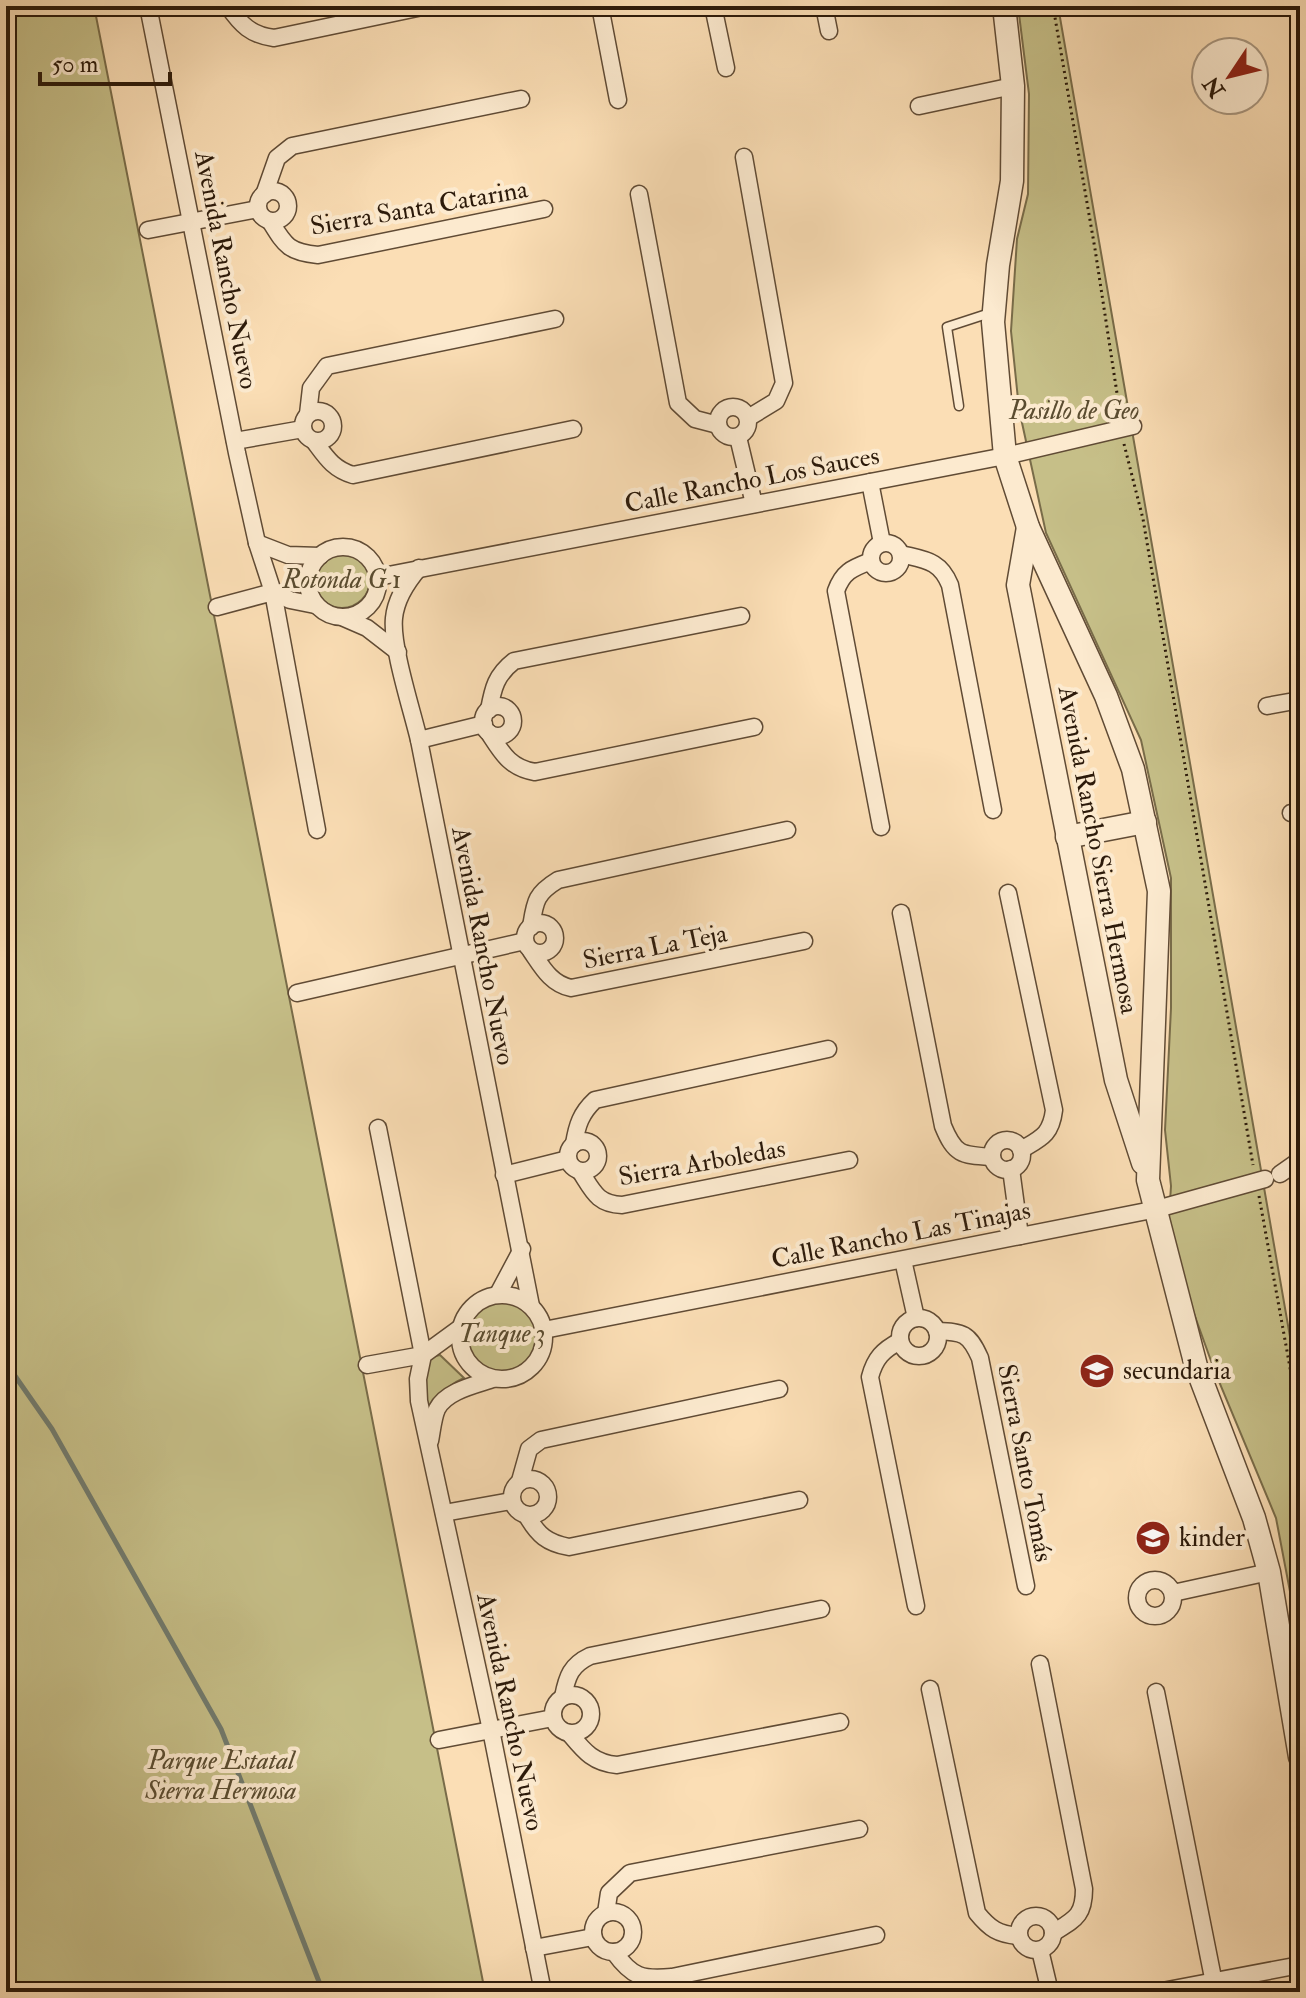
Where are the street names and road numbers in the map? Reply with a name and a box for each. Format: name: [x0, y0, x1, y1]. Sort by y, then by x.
street label: Avenida Rancho Nuevo: [187, 147, 265, 392]
street label: Sierra Santa Catarina: [308, 173, 530, 243]
street label: Calle Rancho Los Sauces: [622, 440, 882, 520]
street label: Avenida Rancho Sierra Hermosa: [1050, 683, 1146, 1017]
street label: Avenida Rancho Nuevo: [444, 823, 522, 1068]
street label: Sierra La Teja: [580, 917, 730, 977]
street label: Sierra Arboledas: [616, 1133, 788, 1193]
street label: Calle Rancho Las Tinajas: [769, 1194, 1033, 1276]
street label: Sierra Santo Tomás: [990, 1362, 1060, 1565]
street label: Avenida Rancho Nuevo: [469, 1589, 551, 1834]

